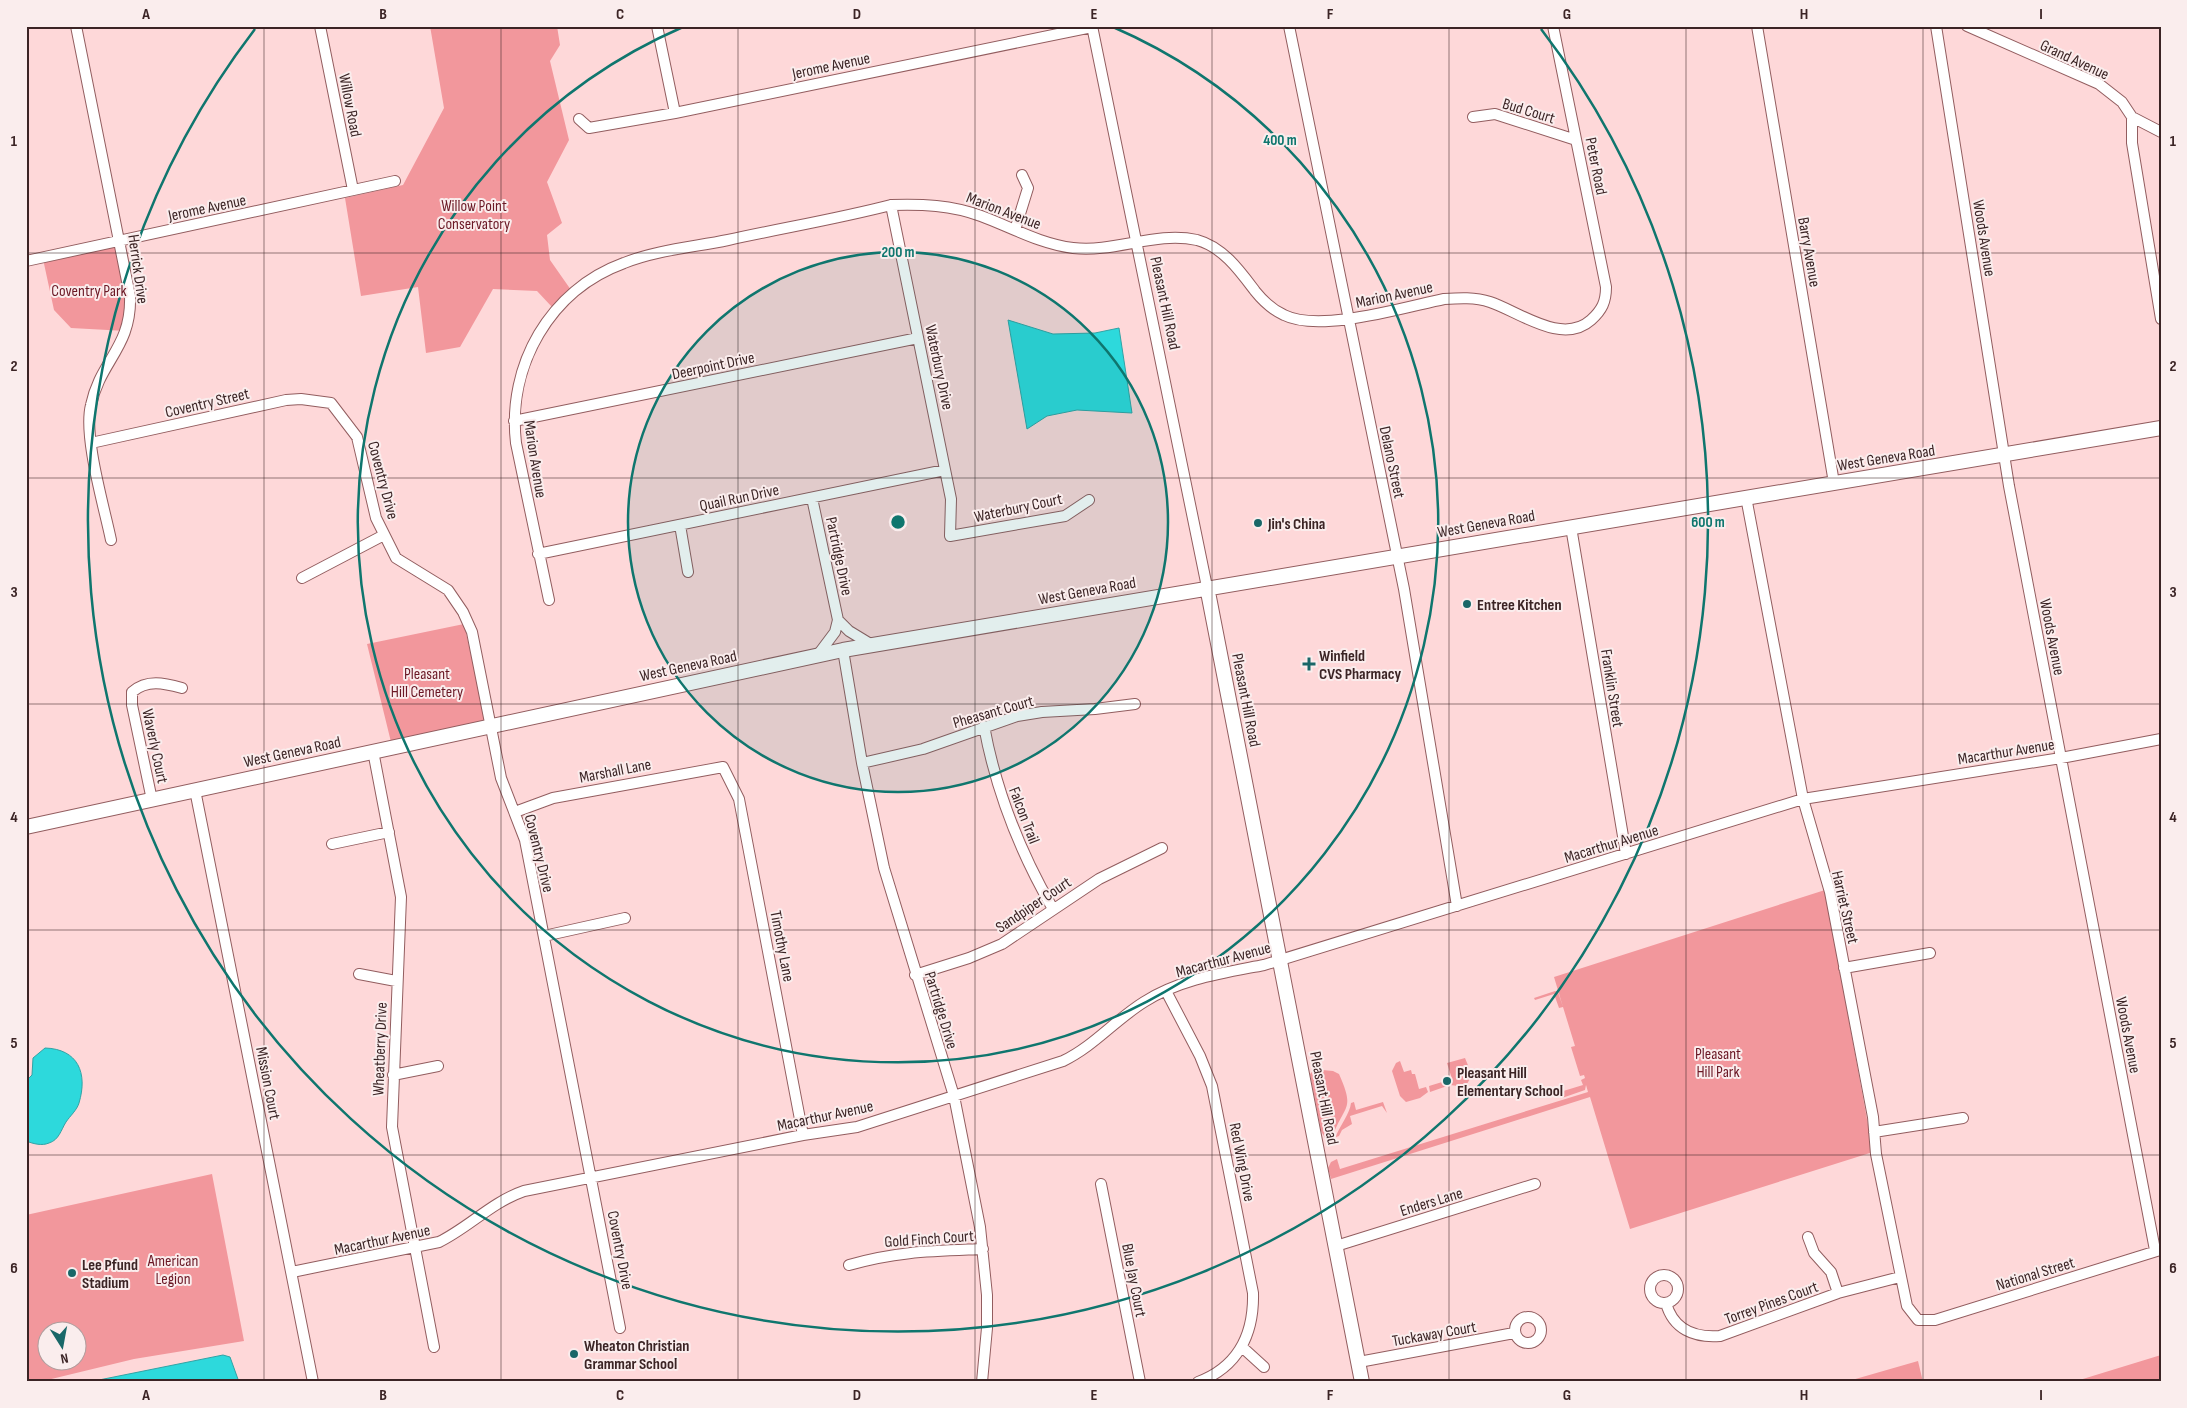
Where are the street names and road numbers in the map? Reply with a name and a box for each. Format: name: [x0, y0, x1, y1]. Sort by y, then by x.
street label: Grand Avenue: [2037, 36, 2112, 85]
street label: Jerome Avenue: [790, 49, 872, 84]
street label: Willow Road: [334, 72, 365, 139]
street label: Bud Court: [1500, 95, 1557, 128]
street label: Peter Road: [1581, 136, 1610, 197]
street label: Marion Avenue: [963, 188, 1043, 234]
street label: Jerome Avenue: [166, 191, 248, 226]
street label: Woods Avenue: [1968, 198, 1999, 278]
street label: Barry Avenue: [1793, 216, 1824, 289]
street label: Herrick Drive: [123, 233, 152, 305]
street label: Pleasant Hill Road: [1145, 255, 1184, 352]
street label: Marion Avenue: [1354, 278, 1435, 313]
street label: Waterbury Drive: [920, 323, 957, 412]
street label: Deerpoint Drive: [670, 348, 756, 384]
street label: Coventry Street: [163, 385, 251, 422]
street label: Marion Avenue: [519, 419, 550, 499]
street label: Delano Street: [1375, 425, 1408, 500]
street label: Coventry Drive: [363, 439, 402, 521]
street label: West Geneva Road: [1836, 441, 1936, 476]
street label: Quail Run Drive: [698, 481, 781, 516]
street label: Waterbury Court: [973, 490, 1064, 527]
street label: West Geneva Road: [1436, 507, 1537, 542]
street label: Partridge Drive: [821, 515, 856, 597]
street label: West Geneva Road: [1037, 574, 1138, 609]
street label: Woods Avenue: [2035, 597, 2068, 677]
street label: West Geneva Road: [638, 647, 739, 686]
street label: Franklin Street: [1596, 648, 1627, 729]
street label: Pleasant Hill Road: [1227, 652, 1264, 749]
street label: Pheasant Court: [951, 692, 1036, 733]
street label: Waverly Court: [137, 707, 172, 785]
street label: West Geneva Road: [242, 733, 343, 772]
street label: Macarthur Avenue: [1957, 735, 2056, 769]
street label: Marshall Lane: [578, 755, 653, 788]
street label: Falcon Trail: [1004, 785, 1043, 847]
street label: Coventry Drive: [520, 812, 557, 894]
street label: Macarthur Avenue: [1562, 821, 1661, 868]
street label: Harriet Street: [1827, 869, 1862, 946]
street label: Sandpiper Court: [992, 873, 1075, 937]
street label: Timothy Lane: [765, 909, 798, 984]
street label: Macarthur Avenue: [1174, 939, 1273, 982]
street label: Partridge Drive: [920, 969, 961, 1051]
street label: Woods Avenue: [2111, 995, 2144, 1075]
street label: Wheatberry Drive: [369, 1002, 392, 1096]
street label: Mission Court: [251, 1045, 284, 1121]
street label: Pleasant Hill Road: [1305, 1050, 1342, 1147]
street label: Macarthur Avenue: [776, 1097, 875, 1136]
street label: Red Wing Drive: [1225, 1121, 1258, 1203]
street label: Enders Lane: [1398, 1184, 1465, 1221]
street label: Coventry Drive: [603, 1209, 636, 1291]
street label: Macarthur Avenue: [333, 1221, 432, 1260]
street label: Gold Finch Court: [884, 1227, 974, 1252]
street label: Blue Jay Court: [1117, 1242, 1150, 1319]
street label: National Street: [1994, 1253, 2077, 1295]
street label: Torrey Pines Court: [1722, 1278, 1821, 1329]
street label: Tuckaway Court: [1391, 1318, 1478, 1351]

